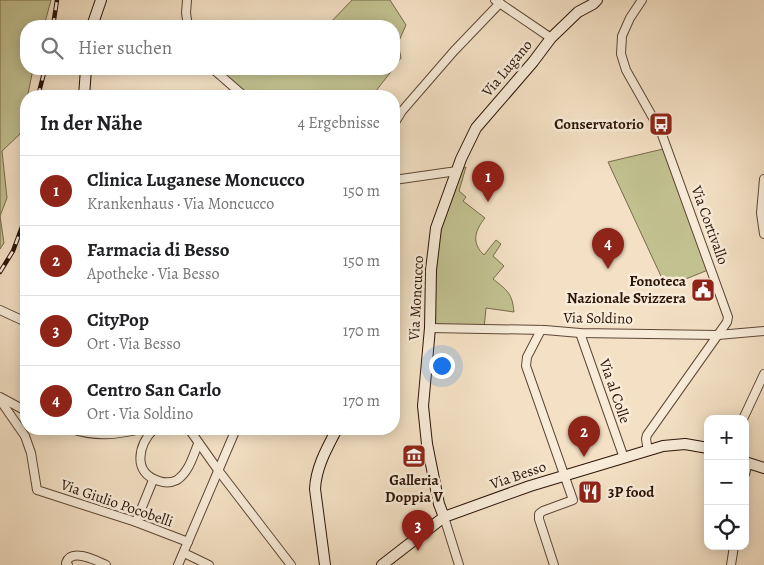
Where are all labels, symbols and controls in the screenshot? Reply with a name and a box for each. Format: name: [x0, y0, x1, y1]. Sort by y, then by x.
search box: [20, 20, 400, 75]
icon: search: [38, 34, 66, 62]
text: Hier suchen: [78, 35, 172, 61]
street label: Via Lugano: [477, 35, 537, 101]
text: In der Nähe: [40, 109, 142, 137]
bus stop icon: Conservatorio: [648, 111, 674, 137]
text: 4 Ergebnisse: [298, 112, 380, 134]
place label: Conservatorio: [554, 114, 644, 134]
pin: 1: [472, 161, 504, 202]
text: Clinica Luganese Moncucco: [87, 167, 305, 193]
text: 1: [53, 180, 59, 202]
text: 150 m: [343, 180, 380, 202]
street label: Via Cortivallo: [686, 182, 733, 267]
text: Krankenhaus · Via Moncucco: [87, 193, 274, 215]
pin: 4: [592, 228, 624, 269]
text: Farmacia di Besso: [87, 237, 230, 263]
text: 2: [52, 250, 60, 272]
text: 150 m: [343, 250, 380, 272]
street label: Via Moncucco: [404, 255, 428, 342]
text: Apotheke · Via Besso: [87, 263, 219, 285]
place label: Fonoteca Nazionale Svizzera: [567, 271, 687, 308]
public building icon: Fonoteca Nazionale Svizzera: [690, 277, 716, 303]
text: CityPop: [87, 307, 149, 333]
street label: Via Soldino: [562, 307, 633, 329]
text: 3: [53, 320, 59, 342]
text: 170 m: [343, 320, 380, 342]
text: Ort · Via Besso: [87, 333, 181, 355]
your location: [429, 353, 455, 379]
street label: Via al Colle: [594, 355, 635, 426]
text: Centro San Carlo: [87, 377, 221, 403]
text: 4: [52, 390, 60, 412]
text: 170 m: [343, 390, 380, 412]
text: Ort · Via Soldino: [87, 403, 193, 425]
map controls: [704, 415, 749, 550]
button: +: [704, 415, 749, 460]
pin: 2: [568, 416, 600, 457]
museum icon: Galleria Doppia V: [401, 443, 427, 469]
street label: Via Besso: [486, 456, 549, 494]
button: −: [704, 460, 749, 505]
place label: Galleria Doppia V: [385, 470, 444, 507]
street label: Via Giulio Pocobelli: [57, 474, 176, 532]
restaurant icon: 3P food: [577, 479, 603, 505]
place label: 3P food: [608, 482, 655, 502]
button: locate: [704, 505, 749, 550]
pin: 3: [402, 510, 434, 551]

